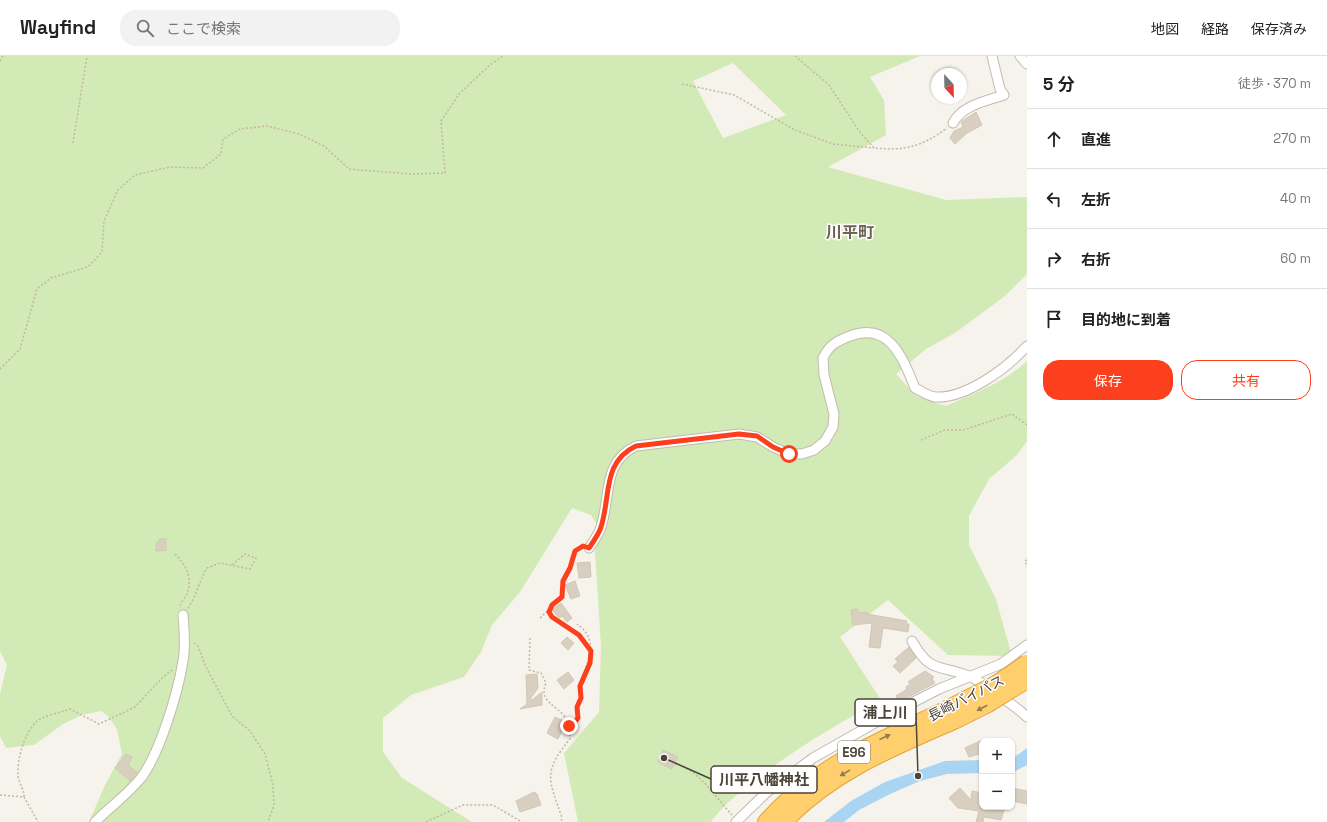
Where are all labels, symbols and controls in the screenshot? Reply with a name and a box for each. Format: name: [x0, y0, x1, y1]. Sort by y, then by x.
search box: [120, 10, 400, 46]
text: Wayfind: [20, 15, 96, 40]
icon: search: [134, 17, 156, 39]
text: ここで検索: [166, 19, 241, 38]
text: 地図: [1151, 20, 1179, 38]
text: 経路: [1201, 20, 1229, 38]
text: 保存済み: [1251, 20, 1307, 38]
north arrow: [931, 68, 967, 104]
text: 5 分: [1043, 73, 1075, 95]
text: 徒歩 · 370 m: [1238, 75, 1311, 92]
icon: ahead: [1043, 128, 1065, 150]
text: 直進: [1081, 130, 1111, 149]
text: 270 m: [1273, 130, 1311, 147]
icon: left: [1043, 188, 1065, 210]
text: 左折: [1081, 190, 1111, 209]
text: 40 m: [1280, 190, 1311, 207]
district label: 川平町: [826, 222, 874, 243]
icon: right: [1043, 248, 1065, 270]
text: 右折: [1081, 250, 1111, 269]
text: 60 m: [1280, 250, 1311, 267]
icon: arrive: [1043, 308, 1065, 330]
text: 目的地に到着: [1081, 310, 1171, 329]
button: 保存: [1043, 360, 1173, 400]
button: 共有: [1181, 360, 1311, 400]
route start: [780, 445, 798, 463]
street label: 長崎バイパス: [925, 671, 1007, 725]
callout: 浦上川: [855, 699, 916, 726]
text: 浦上川: [862, 703, 908, 722]
one-way arrow: [976, 704, 988, 711]
route end: [560, 717, 578, 735]
one-way arrow: [880, 734, 892, 740]
map controls: [979, 738, 1015, 810]
button: +: [979, 738, 1015, 774]
road number: E96: [838, 741, 870, 763]
callout: 川平八幡神社: [711, 766, 817, 793]
one-way arrow: [839, 769, 851, 776]
text: 川平八幡神社: [719, 770, 809, 789]
button: −: [979, 774, 1015, 810]

